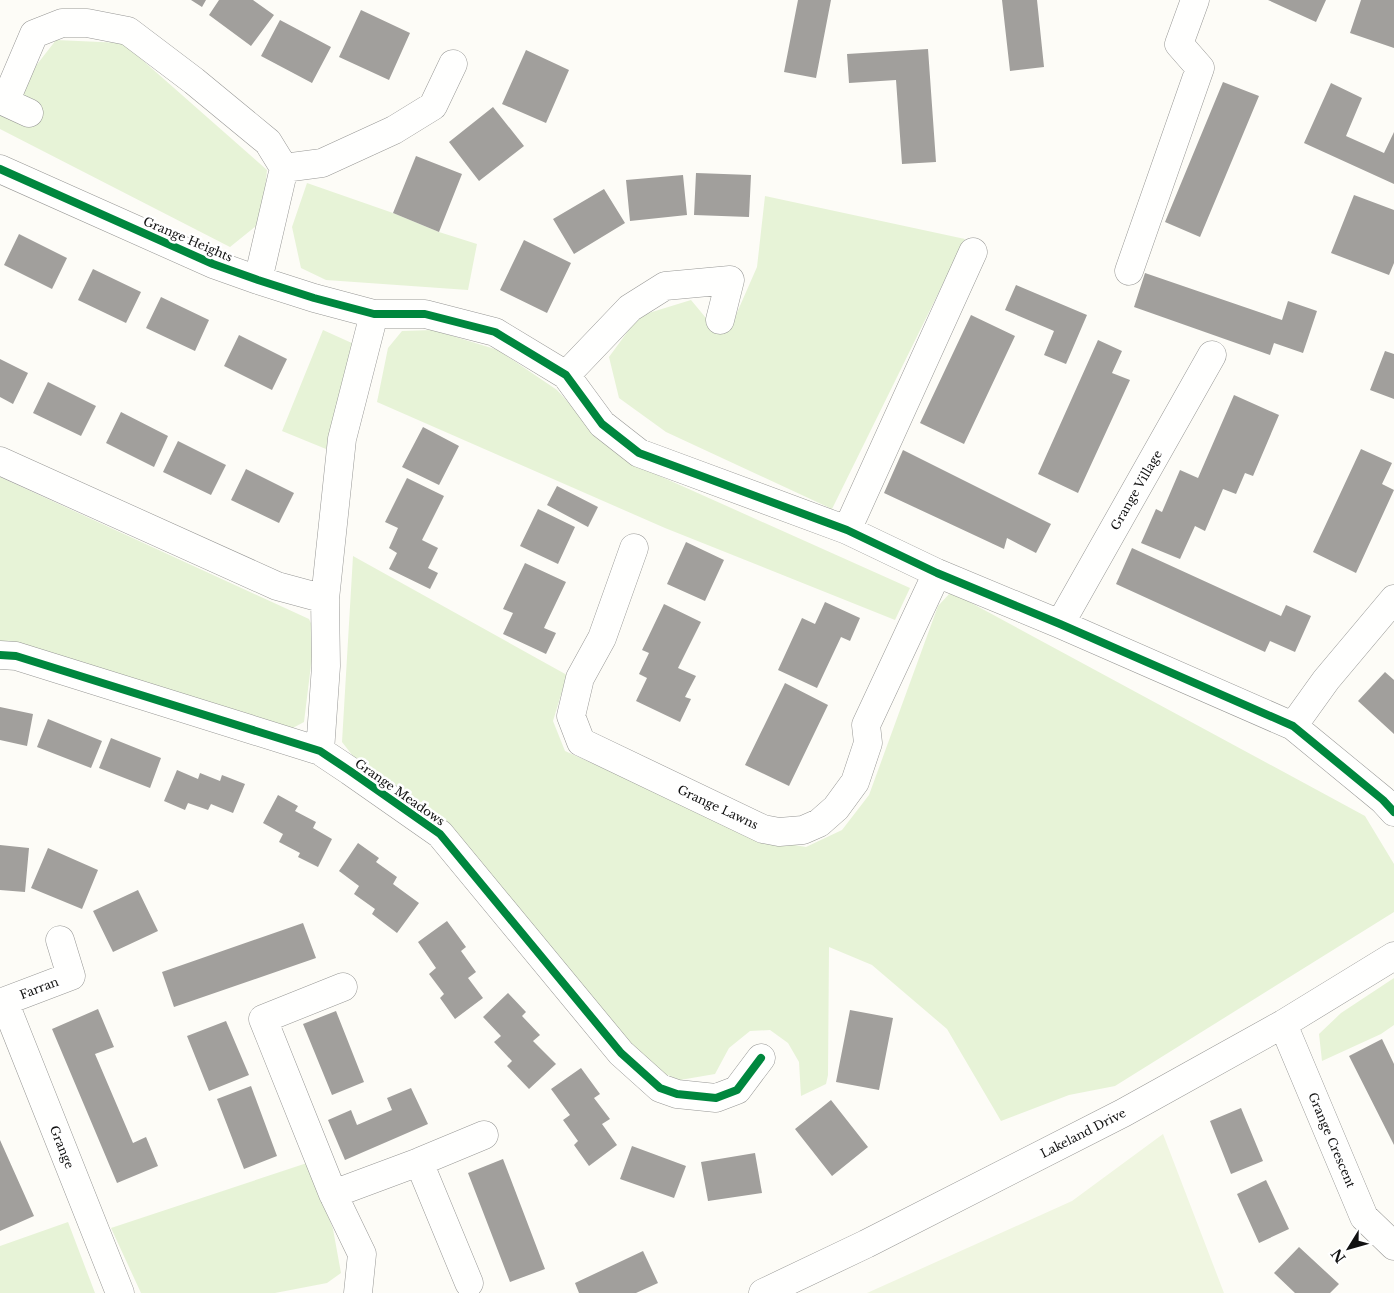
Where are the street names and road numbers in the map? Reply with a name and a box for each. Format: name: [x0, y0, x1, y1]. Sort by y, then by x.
street label: Grange Heights: [141, 213, 235, 265]
street label: Grange Village: [1107, 447, 1165, 533]
street label: Grange Meadows: [352, 755, 448, 829]
street label: Grange Lawns: [675, 782, 761, 832]
street label: Farran: [17, 974, 61, 1002]
street label: Grange Crescent: [1305, 1090, 1359, 1190]
street label: Lakeland Drive: [1038, 1105, 1128, 1161]
street label: Grange: [47, 1123, 77, 1171]

